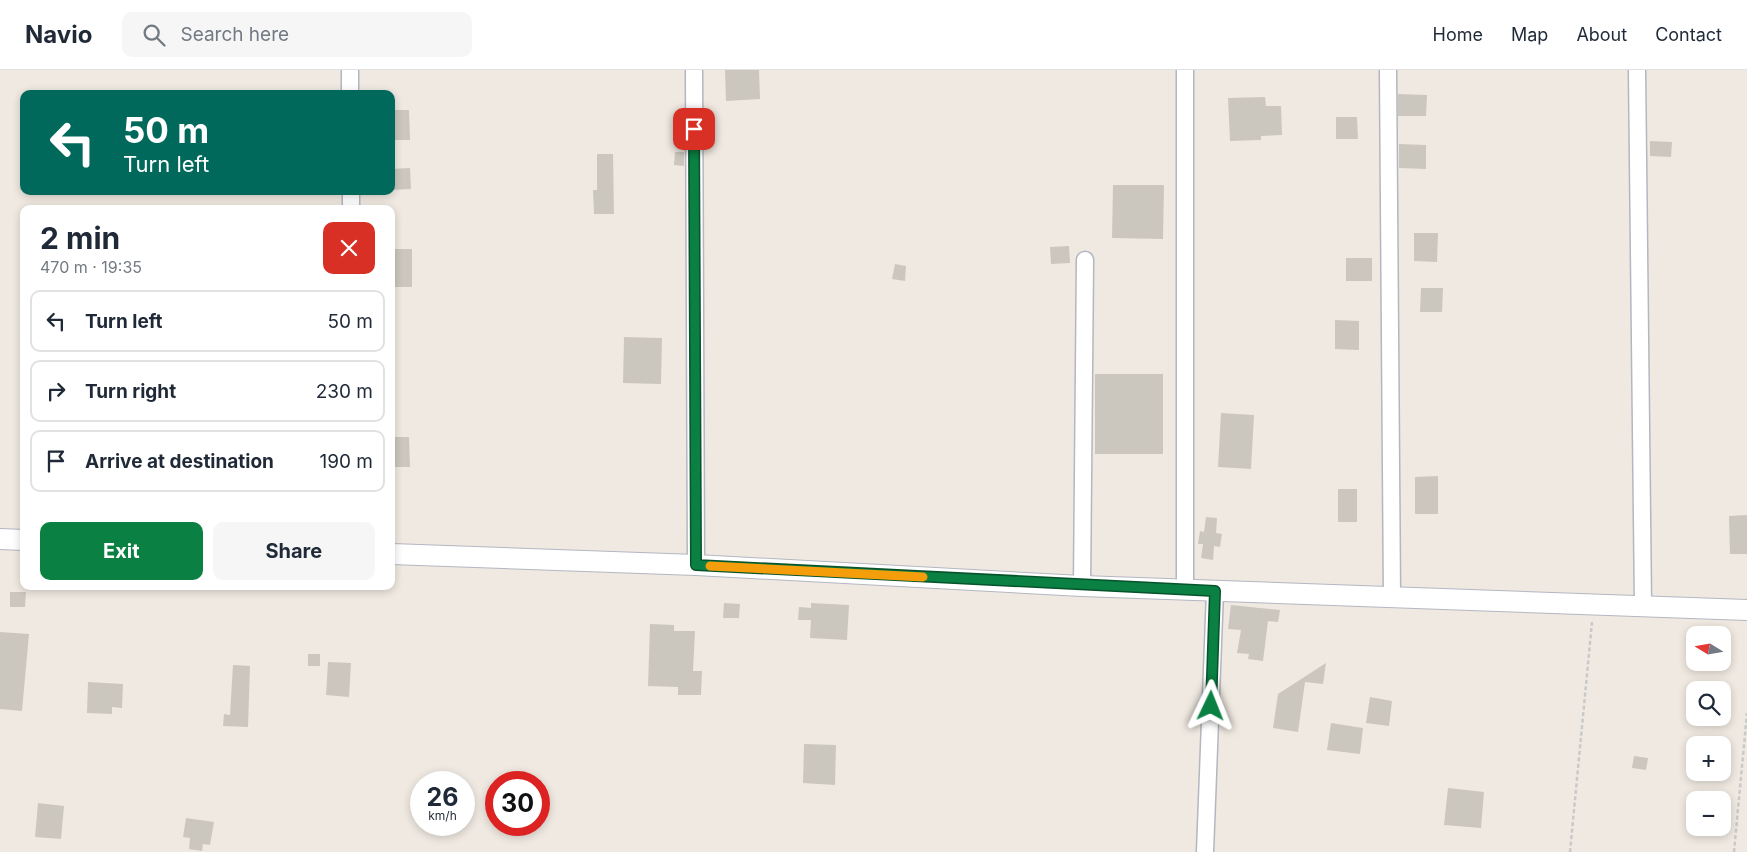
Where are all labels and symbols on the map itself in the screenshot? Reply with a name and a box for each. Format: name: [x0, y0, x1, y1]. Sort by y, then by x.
pin: [673, 108, 715, 150]
north arrow: [1686, 626, 1731, 671]
position arrow: [1184, 679, 1236, 731]
speed limit sign: 30: [485, 771, 550, 836]

